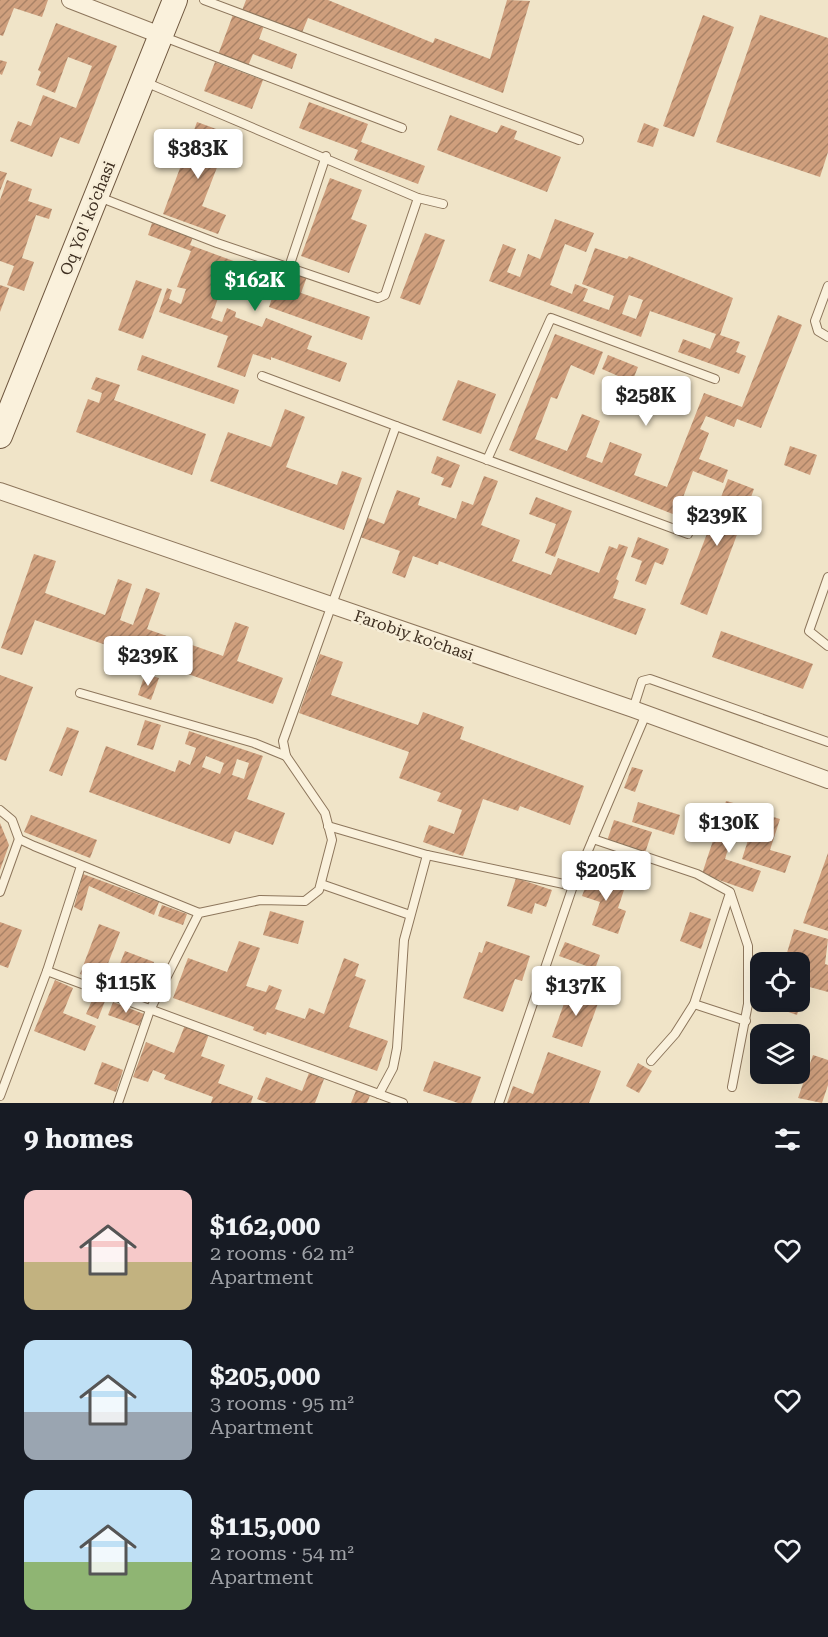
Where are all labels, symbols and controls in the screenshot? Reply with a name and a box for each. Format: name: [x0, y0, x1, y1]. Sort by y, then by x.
pin: $383K: [156, 129, 240, 180]
text: $383K: [168, 136, 228, 160]
street label: Oq Yol' ko'chasi: [56, 158, 119, 278]
pin: $162K: [213, 261, 297, 312]
text: $162K: [225, 268, 285, 292]
pin: $258K: [604, 376, 688, 427]
text: $258K: [616, 383, 676, 407]
pin: $239K: [675, 496, 759, 547]
text: $239K: [687, 503, 747, 527]
street label: Farobiy ko'chasi: [352, 606, 476, 665]
pin: $239K: [106, 636, 190, 687]
text: $239K: [118, 643, 178, 667]
pin: $130K: [687, 803, 771, 854]
text: $130K: [699, 810, 759, 834]
pin: $205K: [564, 851, 648, 902]
text: $205K: [576, 858, 636, 882]
map controls: [750, 952, 810, 1084]
button: locate: [750, 952, 810, 1012]
pin: $115K: [84, 963, 168, 1014]
pin: $137K: [534, 966, 618, 1017]
text: $115K: [96, 970, 156, 994]
text: $137K: [546, 973, 606, 997]
button: layers: [750, 1024, 810, 1084]
icon: filters: [771, 1123, 804, 1156]
text: 9 homes: [24, 1124, 133, 1154]
text: $162,000: [210, 1211, 320, 1241]
icon: home: [72, 1214, 144, 1286]
icon: heart: [771, 1234, 804, 1267]
text: 2 rooms · 62 m²: [210, 1241, 354, 1265]
text: Apartment: [210, 1265, 313, 1289]
text: $205,000: [210, 1361, 320, 1391]
icon: home: [72, 1364, 144, 1436]
icon: heart: [771, 1384, 804, 1417]
text: 3 rooms · 95 m²: [210, 1391, 354, 1415]
text: Apartment: [210, 1415, 313, 1439]
text: $115,000: [210, 1511, 320, 1541]
icon: home: [72, 1514, 144, 1586]
icon: heart: [771, 1534, 804, 1567]
text: 2 rooms · 54 m²: [210, 1541, 354, 1565]
text: Apartment: [210, 1565, 313, 1589]

